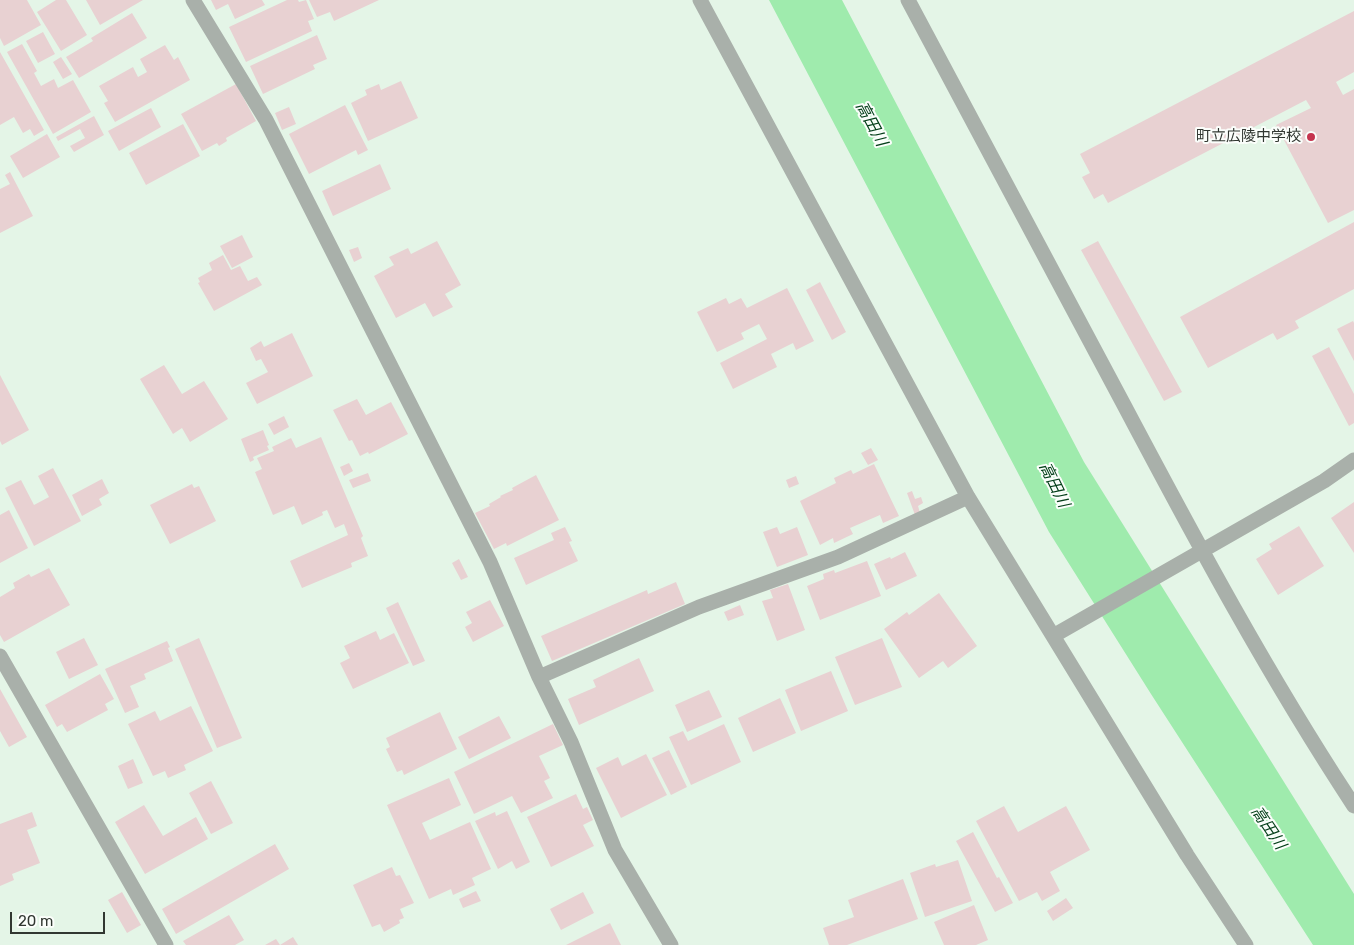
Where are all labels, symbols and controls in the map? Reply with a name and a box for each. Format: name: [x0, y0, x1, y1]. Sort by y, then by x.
water label: 高田川: [851, 98, 891, 150]
place label: 町立広陵中学校: [1196, 128, 1301, 146]
marker: 町立広陵中学校: [1305, 131, 1317, 143]
water label: 高田川: [1035, 459, 1073, 511]
water label: 高田川: [1247, 803, 1289, 853]
scale bar: [12, 902, 108, 934]
text: 20 m: [18, 912, 53, 930]

